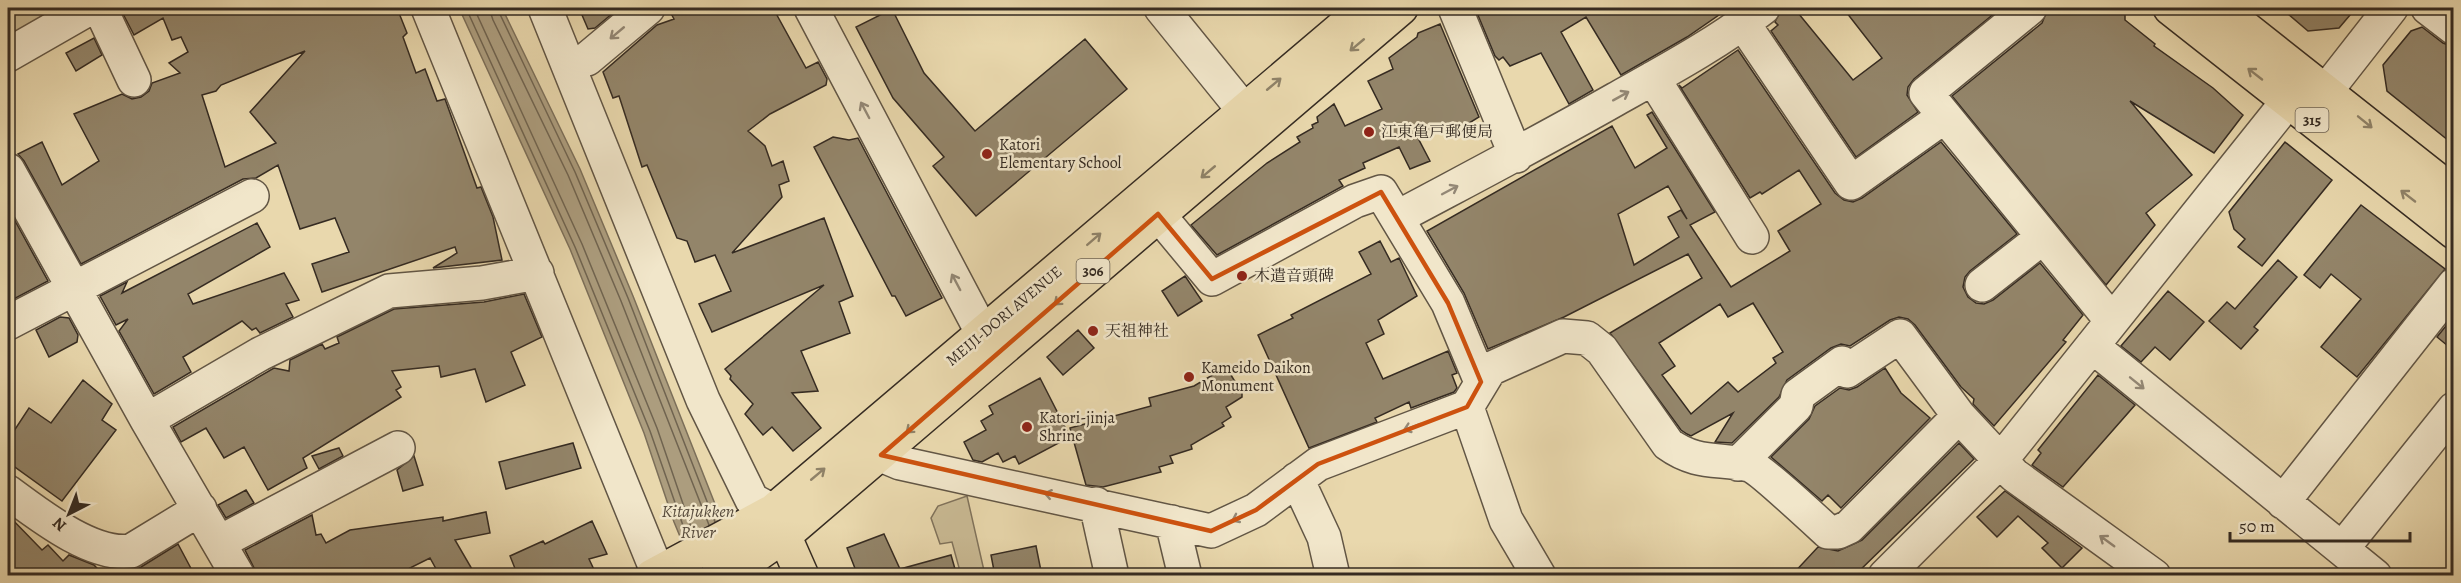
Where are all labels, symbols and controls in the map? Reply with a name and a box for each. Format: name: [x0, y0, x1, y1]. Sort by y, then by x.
one-way arrow: [609, 27, 625, 40]
one-way arrow: [1349, 39, 1365, 52]
one-way arrow: [2247, 68, 2263, 81]
one-way arrow: [1266, 78, 1282, 91]
one-way arrow: [1612, 90, 1629, 102]
one-way arrow: [859, 101, 870, 119]
road number: 315: [2296, 108, 2328, 132]
one-way arrow: [2357, 116, 2373, 129]
place label: 江東亀戸郵便局: [1381, 121, 1493, 143]
marker: 江東亀戸郵便局: [1362, 125, 1376, 139]
place label: Katori Elementary School: [999, 134, 1122, 174]
marker: Katori Elementary School: [980, 147, 994, 161]
one-way arrow: [1201, 165, 1216, 179]
one-way arrow: [1440, 184, 1458, 195]
one-way arrow: [2400, 189, 2416, 202]
one-way arrow: [1086, 232, 1101, 246]
road number: 306: [1076, 259, 1110, 283]
street label: MEIJI-DORI AVENUE: [941, 261, 1067, 371]
place label: 木遣音頭碑: [1254, 265, 1334, 287]
marker: 木遣音頭碑: [1235, 269, 1249, 283]
one-way arrow: [950, 274, 962, 291]
one-way arrow: [1053, 292, 1068, 306]
place label: 天祖神社: [1105, 320, 1169, 342]
marker: 天祖神社: [1086, 324, 1100, 338]
place label: Kameido Daikon Monument: [1201, 357, 1311, 397]
marker: Kameido Daikon Monument: [1182, 370, 1196, 384]
one-way arrow: [2129, 377, 2145, 390]
place label: Katori-jinja Shrine: [1039, 407, 1116, 447]
one-way arrow: [906, 420, 921, 434]
marker: Katori-jinja Shrine: [1020, 420, 1034, 434]
one-way arrow: [1403, 422, 1421, 433]
one-way arrow: [810, 467, 825, 481]
north arrow: [39, 484, 99, 544]
one-way arrow: [1043, 489, 1063, 500]
water label: Kitajukken River: [661, 499, 735, 544]
scale bar: [2230, 505, 2410, 543]
text: N: [48, 512, 71, 536]
one-way arrow: [1232, 512, 1250, 524]
text: 50 m: [2239, 514, 2275, 538]
one-way arrow: [2099, 534, 2115, 547]

